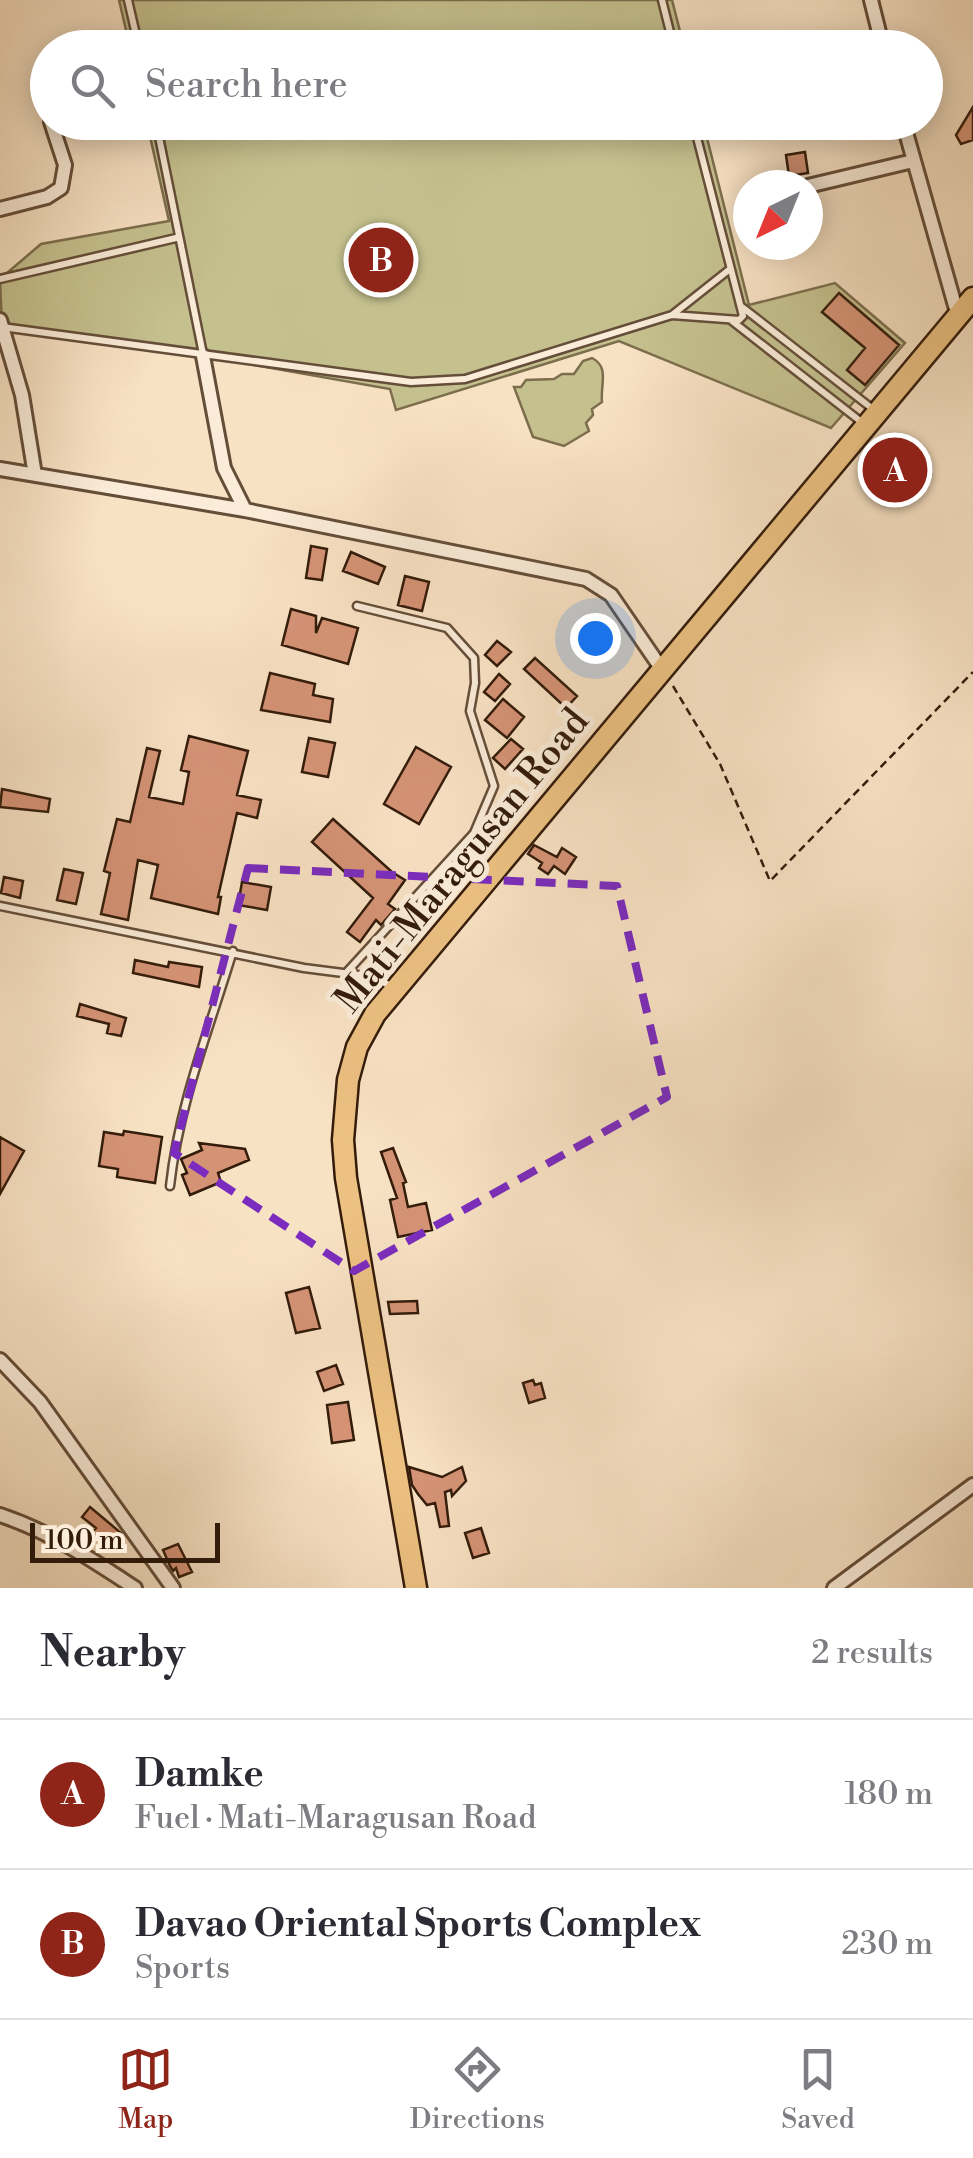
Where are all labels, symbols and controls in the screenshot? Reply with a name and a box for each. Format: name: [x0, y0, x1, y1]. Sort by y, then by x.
search box: [30, 30, 943, 140]
icon: search: [65, 58, 120, 113]
text: Search here: [145, 62, 348, 109]
north arrow: [733, 170, 823, 260]
pin: B: [348, 222, 414, 298]
pin: A: [862, 432, 928, 508]
your location: [570, 613, 621, 664]
street label: Mati-Maragusan Road: [325, 699, 600, 1023]
scale bar: [30, 1518, 220, 1562]
text: 100 m: [45, 1523, 124, 1558]
text: Nearby: [40, 1627, 185, 1680]
text: 2 results: [811, 1633, 933, 1673]
text: Damke: [135, 1751, 264, 1798]
text: A: [61, 1774, 84, 1814]
text: 180 m: [844, 1774, 933, 1814]
text: Fuel · Mati-Maragusan Road: [135, 1798, 536, 1838]
text: Davao Oriental Sports Complex: [135, 1901, 701, 1948]
text: B: [60, 1924, 85, 1964]
text: 230 m: [841, 1924, 933, 1964]
text: Sports: [135, 1948, 230, 1988]
tab: Map: [118, 2042, 173, 2137]
tab: Directions: [410, 2042, 545, 2137]
tab: Saved: [781, 2042, 855, 2137]

